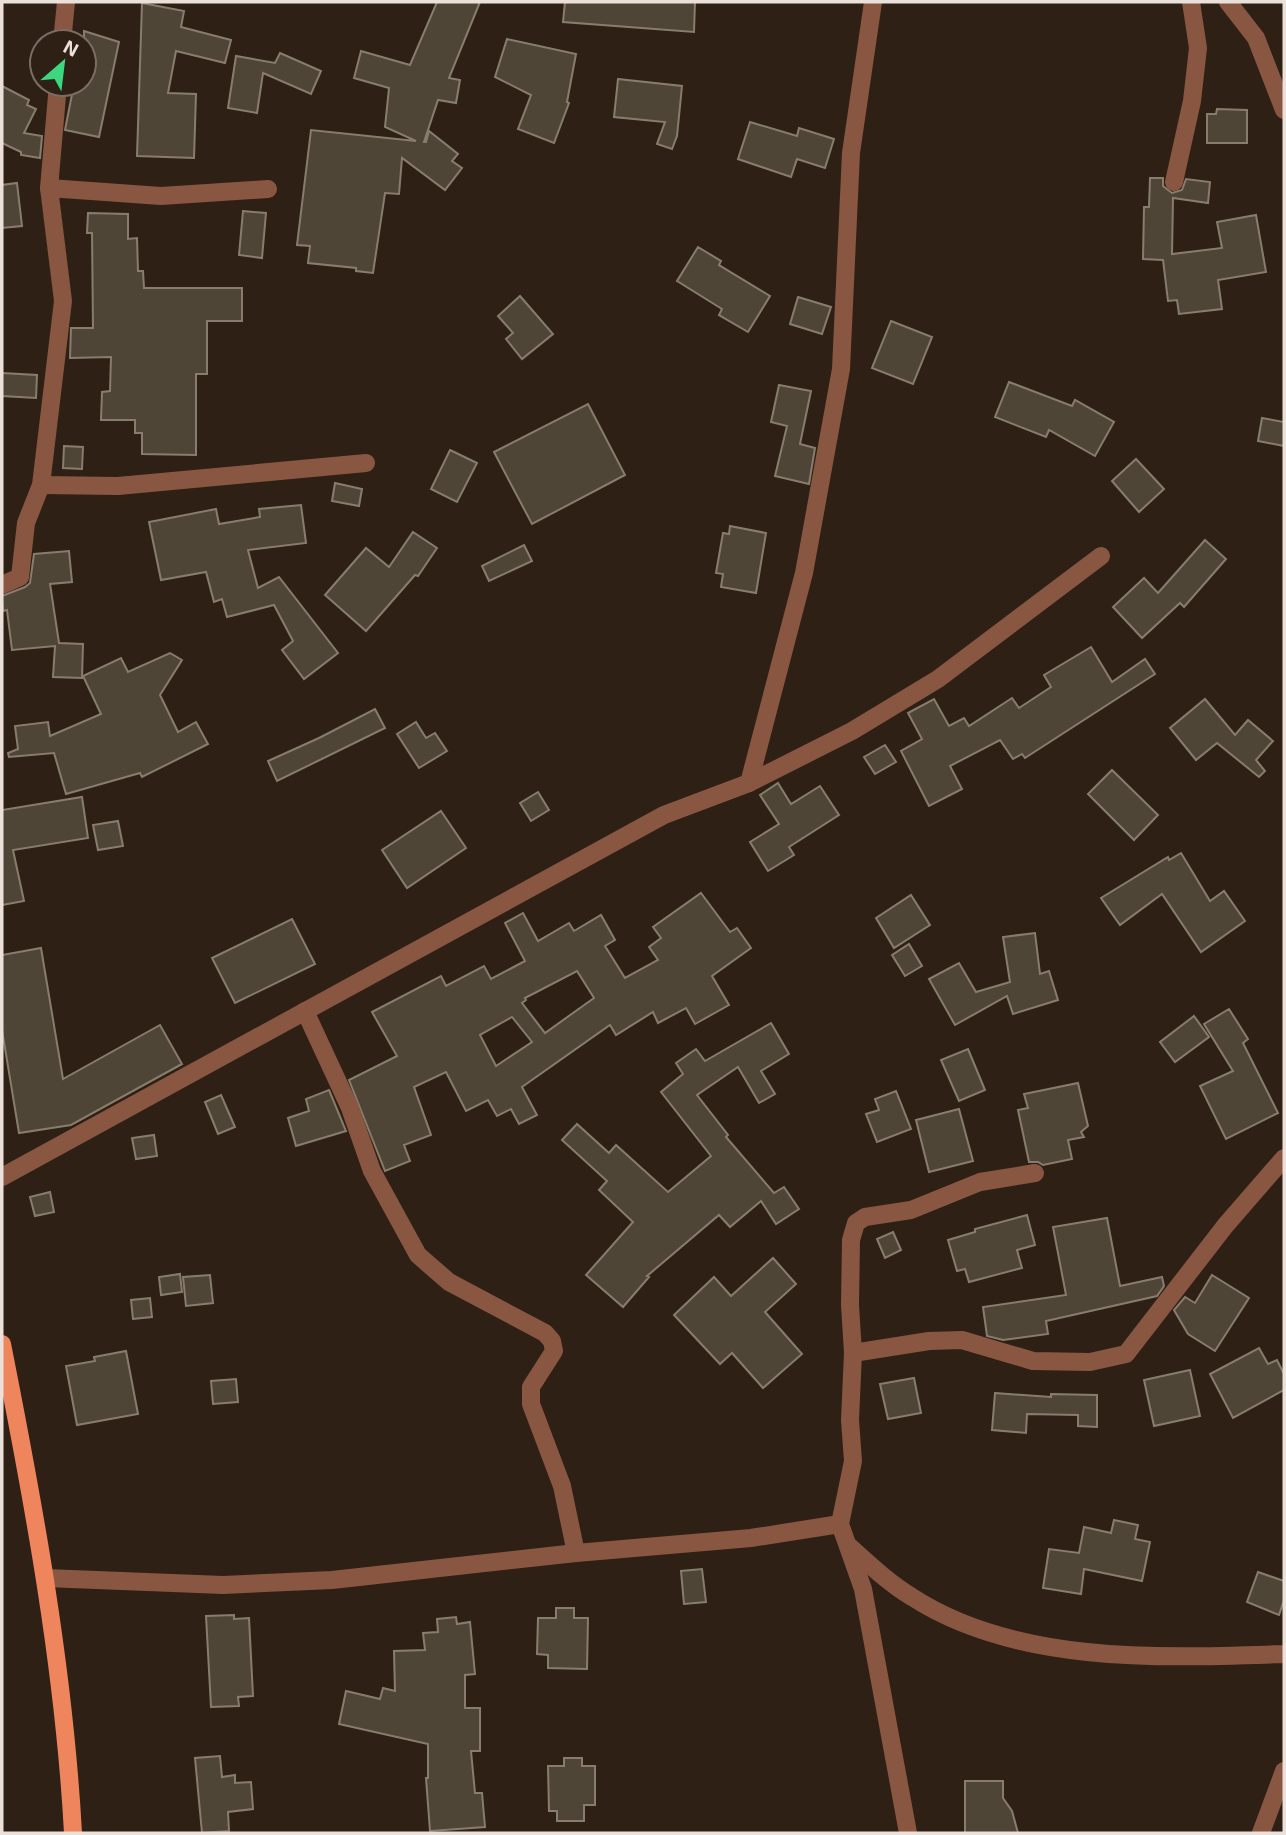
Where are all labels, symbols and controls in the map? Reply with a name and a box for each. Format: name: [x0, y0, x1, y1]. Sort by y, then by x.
north arrow: [28, 28, 98, 98]
text: N: [60, 34, 83, 61]

